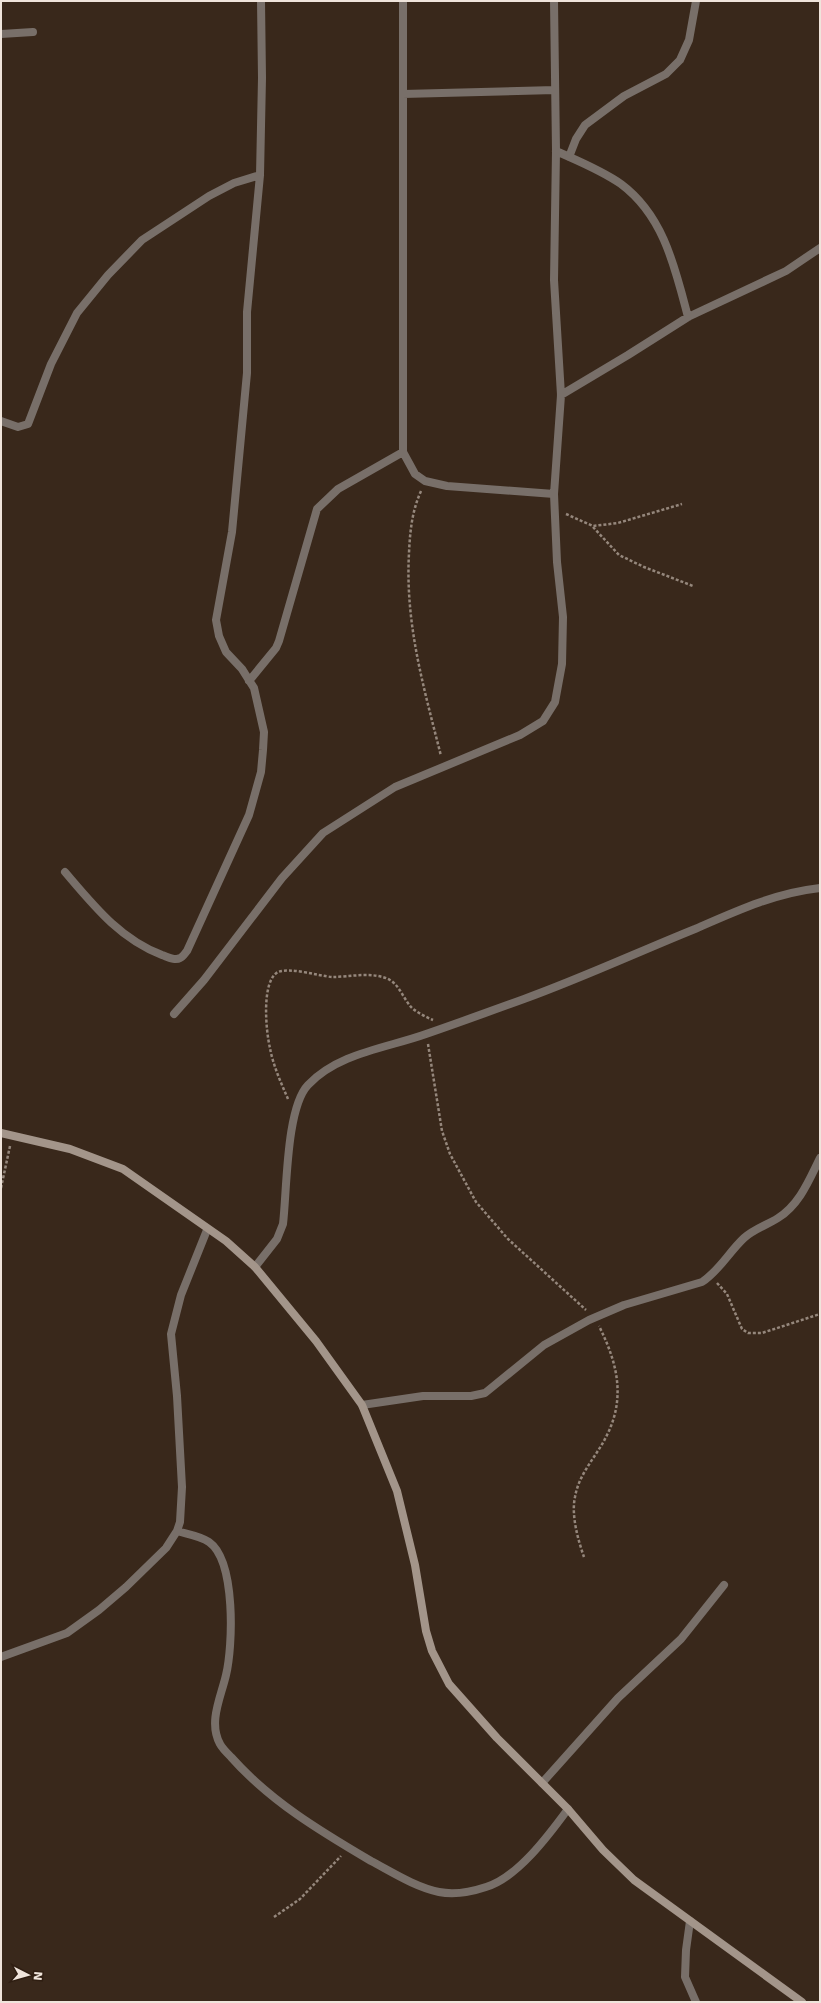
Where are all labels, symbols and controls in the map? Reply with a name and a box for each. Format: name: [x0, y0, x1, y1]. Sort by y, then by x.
north arrow: [8, 1955, 48, 1995]
text: N: [31, 1971, 44, 1981]

